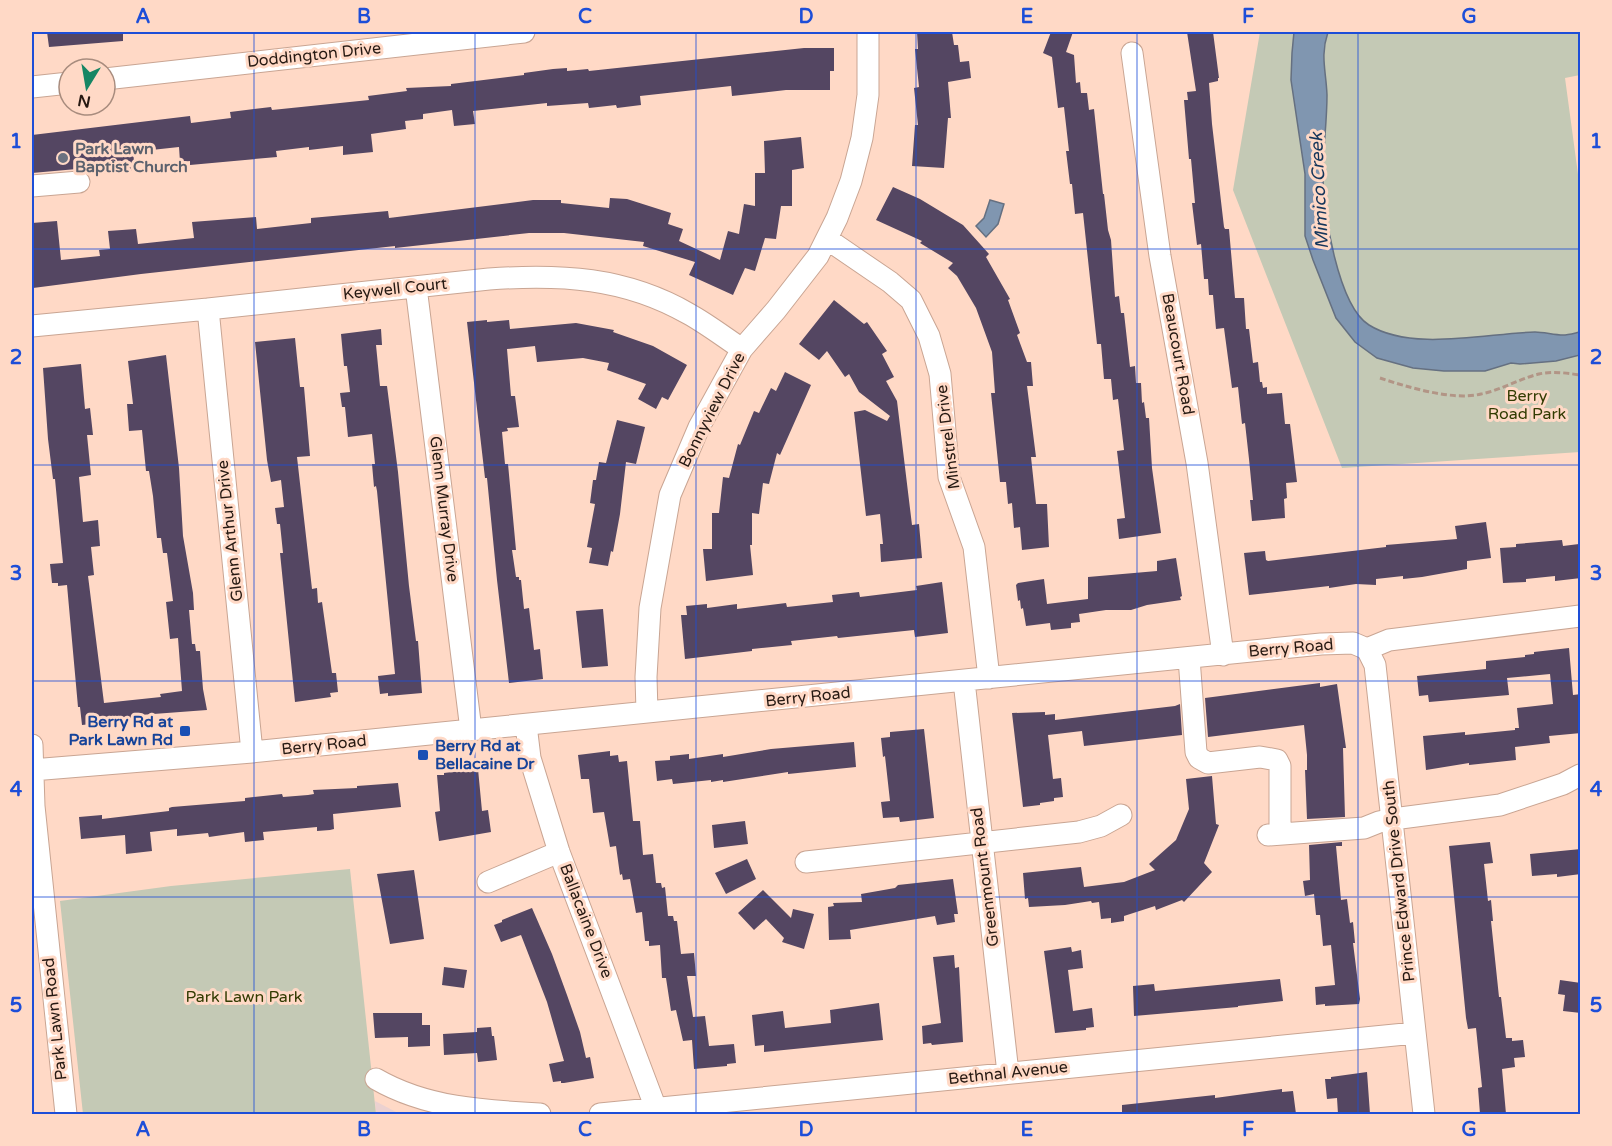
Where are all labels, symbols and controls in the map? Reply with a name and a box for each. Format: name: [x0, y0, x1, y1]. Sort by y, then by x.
text: A: [136, 5, 151, 29]
text: B: [357, 5, 371, 29]
text: C: [578, 5, 592, 29]
text: D: [798, 5, 814, 29]
text: E: [1021, 5, 1034, 29]
text: F: [1242, 5, 1254, 29]
text: G: [1461, 5, 1477, 29]
street label: Doddington Drive: [246, 38, 382, 72]
north arrow: [57, 57, 117, 117]
text: N: [76, 90, 93, 112]
text: 1: [10, 130, 22, 154]
text: 1: [1590, 130, 1602, 154]
water label: Mimico Creek: [1305, 131, 1333, 250]
place label: Park Lawn Baptist Church: [75, 139, 188, 177]
marker: Park Lawn Baptist Church: [56, 151, 70, 165]
street label: Keywell Court: [342, 274, 448, 304]
street label: Beaucourt Road: [1157, 292, 1199, 416]
text: 2: [10, 346, 22, 370]
text: 2: [1590, 346, 1602, 370]
street label: Bonnyview Drive: [674, 349, 750, 471]
street label: Minstrel Drive: [932, 384, 964, 490]
park label: Berry Road Park: [1488, 386, 1567, 424]
street label: Glenn Murray Drive: [425, 435, 463, 583]
street label: Glenn Arthur Drive: [213, 459, 247, 603]
text: 3: [10, 562, 22, 586]
text: 3: [1590, 562, 1602, 586]
street label: Berry Road: [1248, 634, 1334, 662]
street label: Berry Road: [765, 683, 851, 711]
place label: Berry Rd at Park Lawn Rd: [69, 712, 174, 750]
marker: Berry Rd at Park Lawn Rd: [178, 724, 192, 738]
street label: Berry Road: [281, 731, 367, 759]
place label: Berry Rd at Bellacaine Dr: [435, 736, 535, 774]
marker: Berry Rd at Bellacaine Dr: [416, 748, 430, 762]
text: 4: [10, 778, 23, 802]
text: 4: [1590, 778, 1603, 802]
street label: Prince Edward Drive South: [1378, 779, 1420, 983]
street label: Greenmount Road: [967, 806, 1003, 948]
street label: Ballacaine Drive: [555, 861, 617, 981]
street label: Park Lawn Road: [39, 957, 71, 1081]
park label: Park Lawn Park: [185, 987, 303, 1007]
text: 5: [10, 994, 22, 1018]
text: 5: [1590, 994, 1602, 1018]
street label: Bethnal Avenue: [947, 1057, 1069, 1089]
text: A: [136, 1118, 151, 1142]
text: B: [357, 1118, 371, 1142]
text: C: [578, 1118, 592, 1142]
text: D: [798, 1118, 814, 1142]
text: E: [1021, 1118, 1034, 1142]
text: F: [1242, 1118, 1254, 1142]
text: G: [1461, 1118, 1477, 1142]

